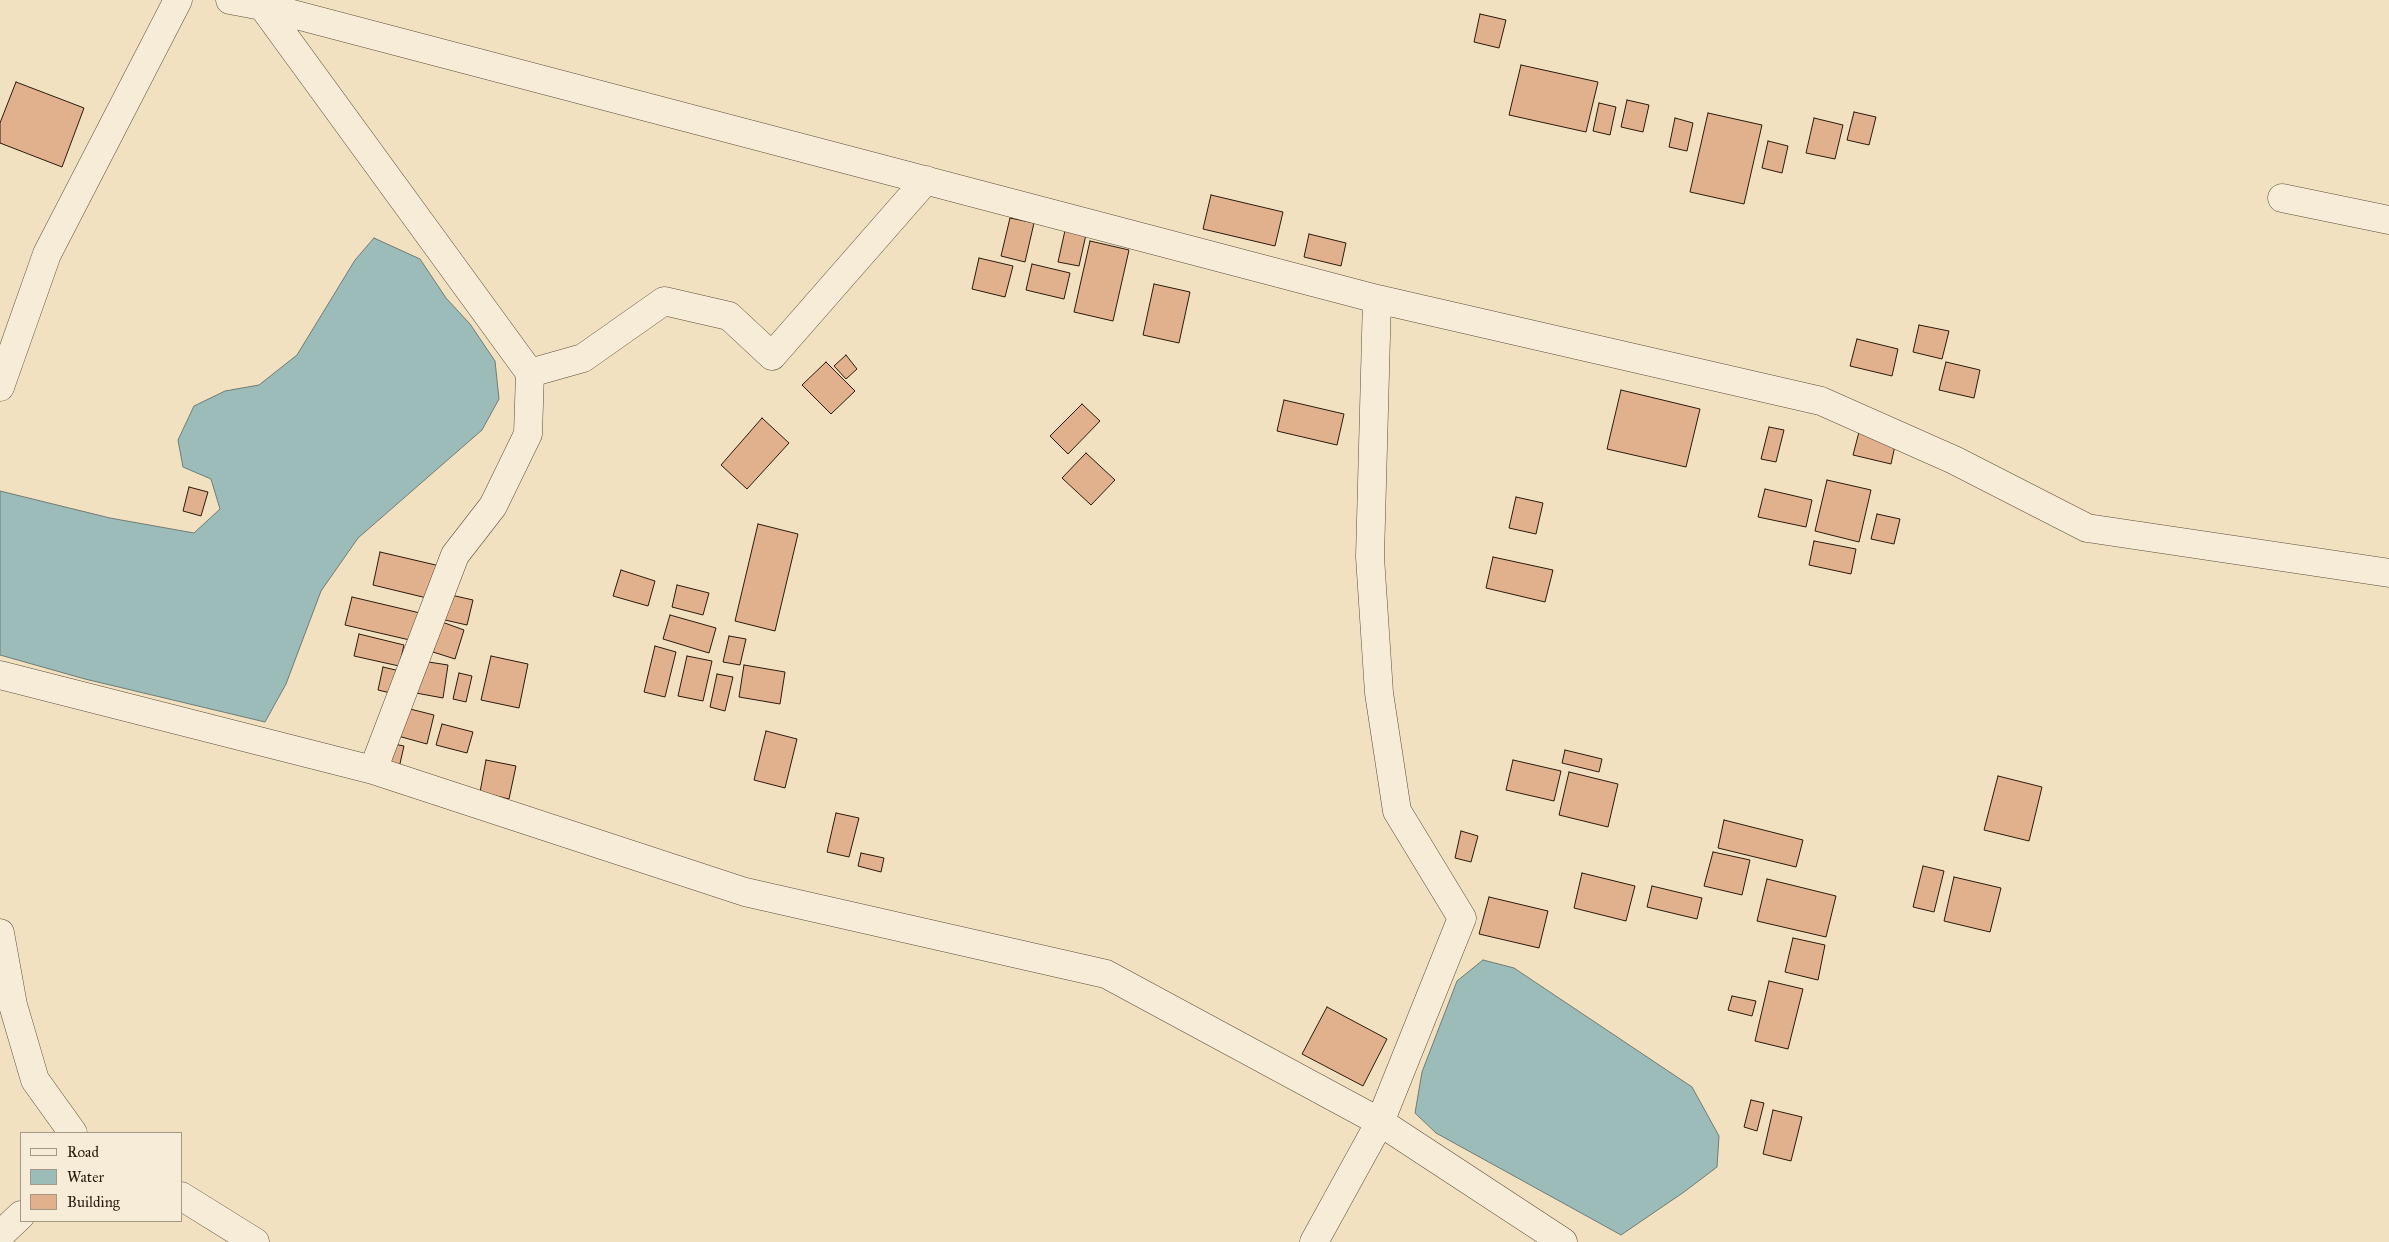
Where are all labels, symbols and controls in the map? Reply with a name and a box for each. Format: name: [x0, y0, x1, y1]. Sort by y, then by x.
legend: [20, 1132, 182, 1222]
text: Road: [67, 1143, 99, 1161]
text: Water: [67, 1168, 104, 1186]
text: Building: [67, 1193, 120, 1211]

